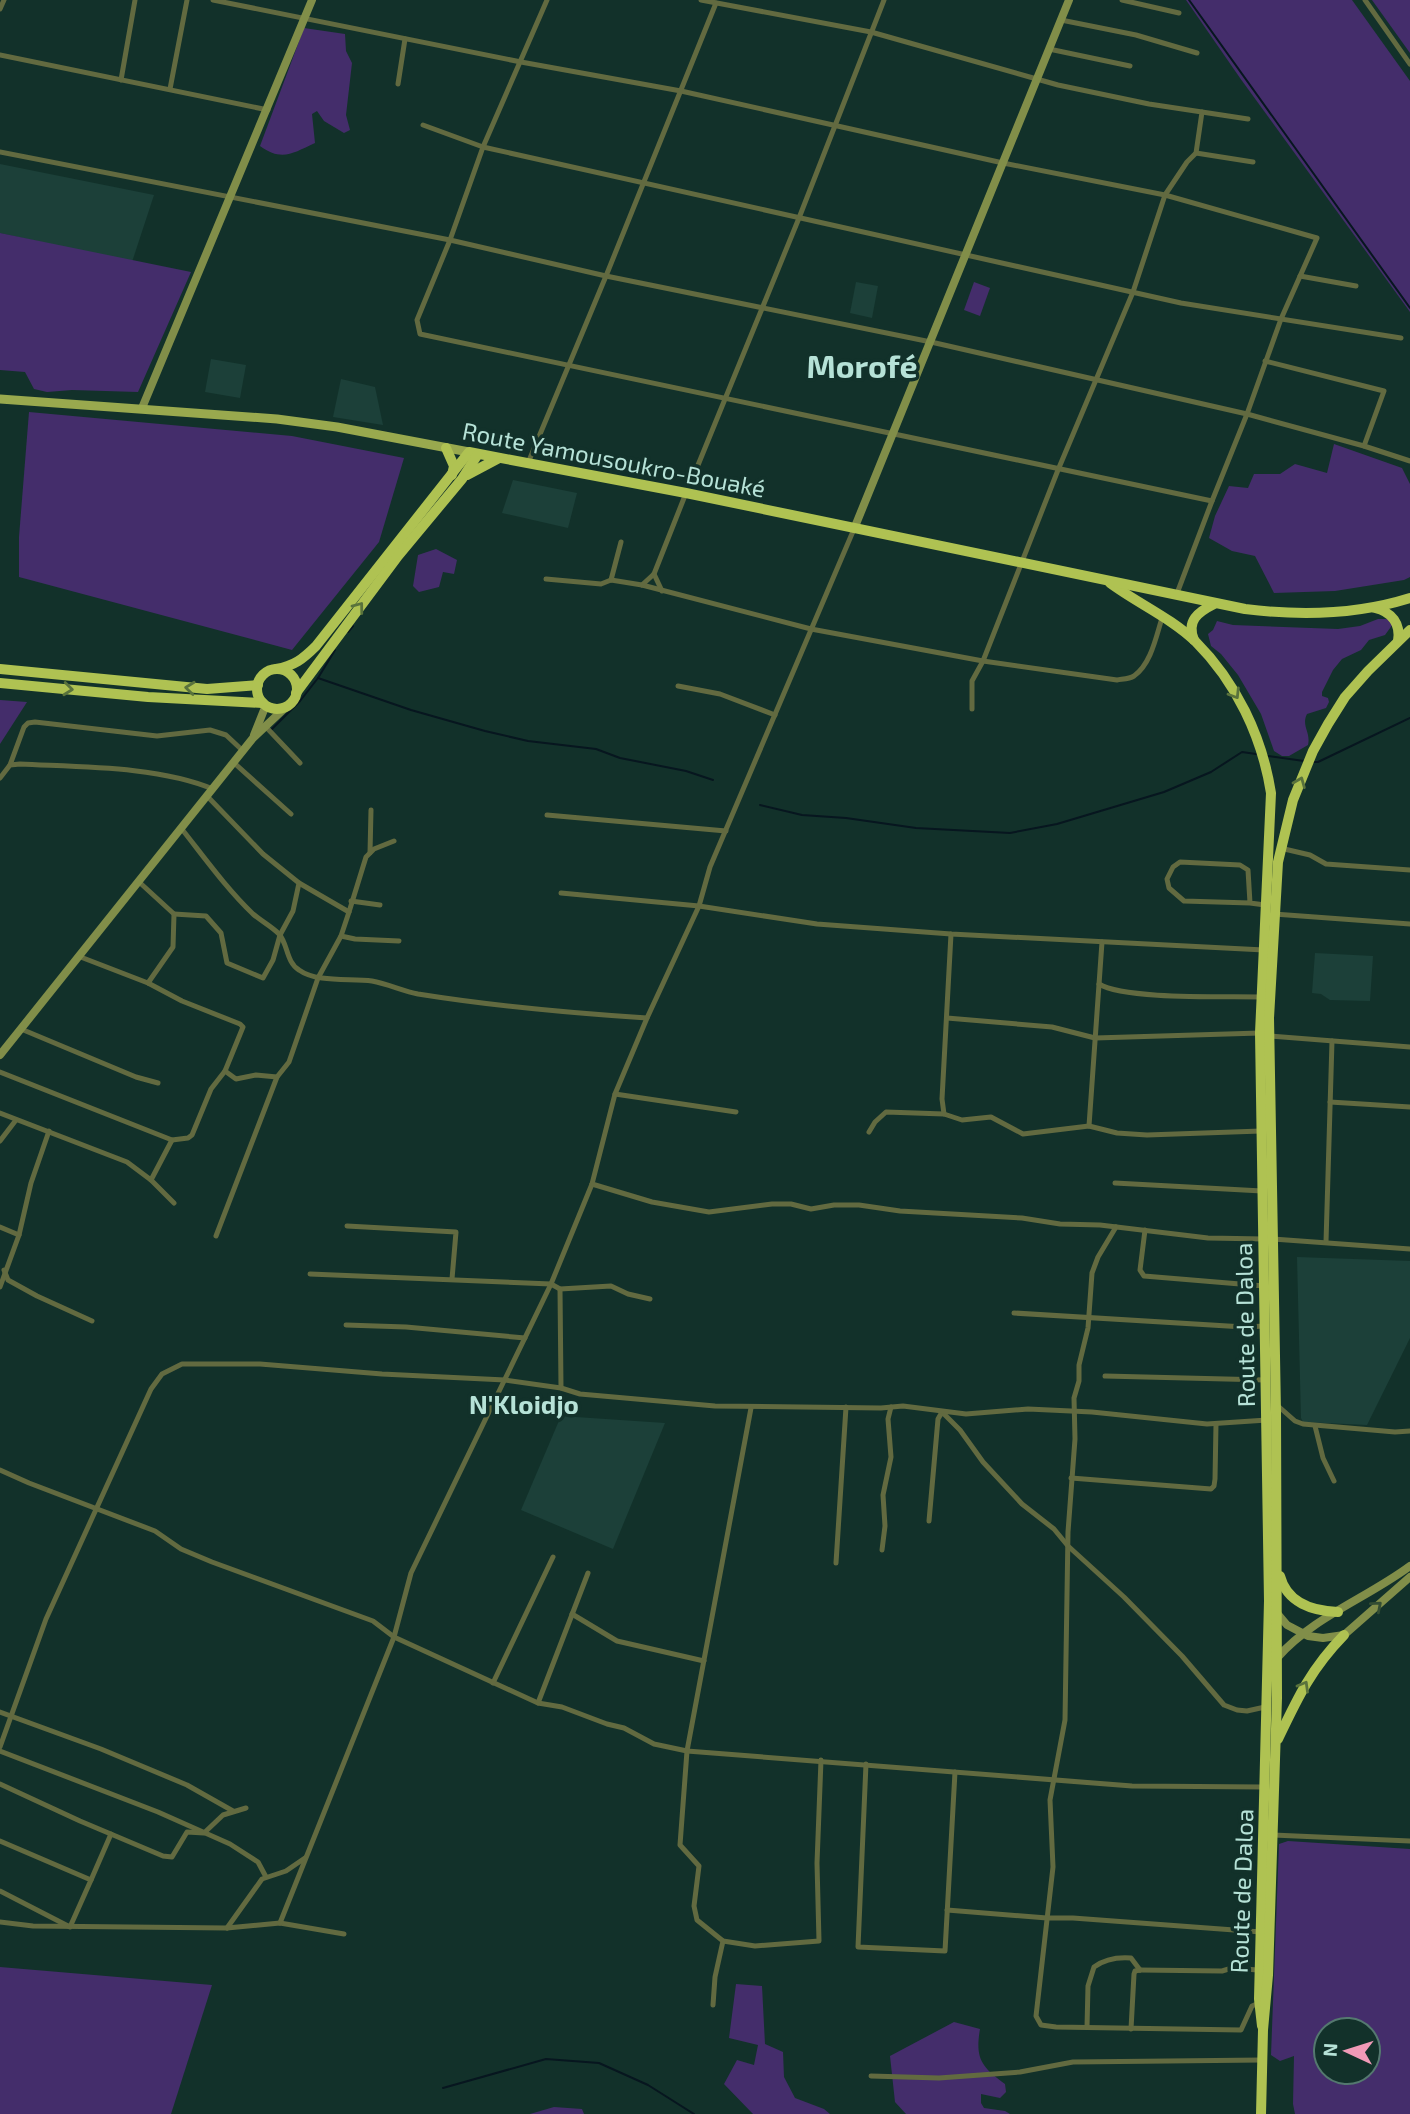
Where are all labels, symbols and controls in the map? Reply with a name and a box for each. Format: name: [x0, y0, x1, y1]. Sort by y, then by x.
district label: Morofé: [806, 346, 918, 384]
street label: Route Yamousoukro-Bouaké: [460, 415, 768, 503]
one-way arrow: [351, 602, 363, 615]
one-way arrow: [63, 681, 74, 696]
one-way arrow: [184, 681, 195, 696]
one-way arrow: [1227, 687, 1240, 700]
one-way arrow: [1291, 777, 1305, 789]
street label: Route de Daloa: [1228, 1243, 1260, 1407]
district label: N'Kloidjo: [469, 1388, 579, 1419]
one-way arrow: [1369, 1602, 1382, 1614]
one-way arrow: [1296, 1681, 1309, 1694]
street label: Route de Daloa: [1224, 1808, 1258, 1974]
north arrow: [1312, 2016, 1382, 2086]
text: N: [1318, 2042, 1341, 2057]

